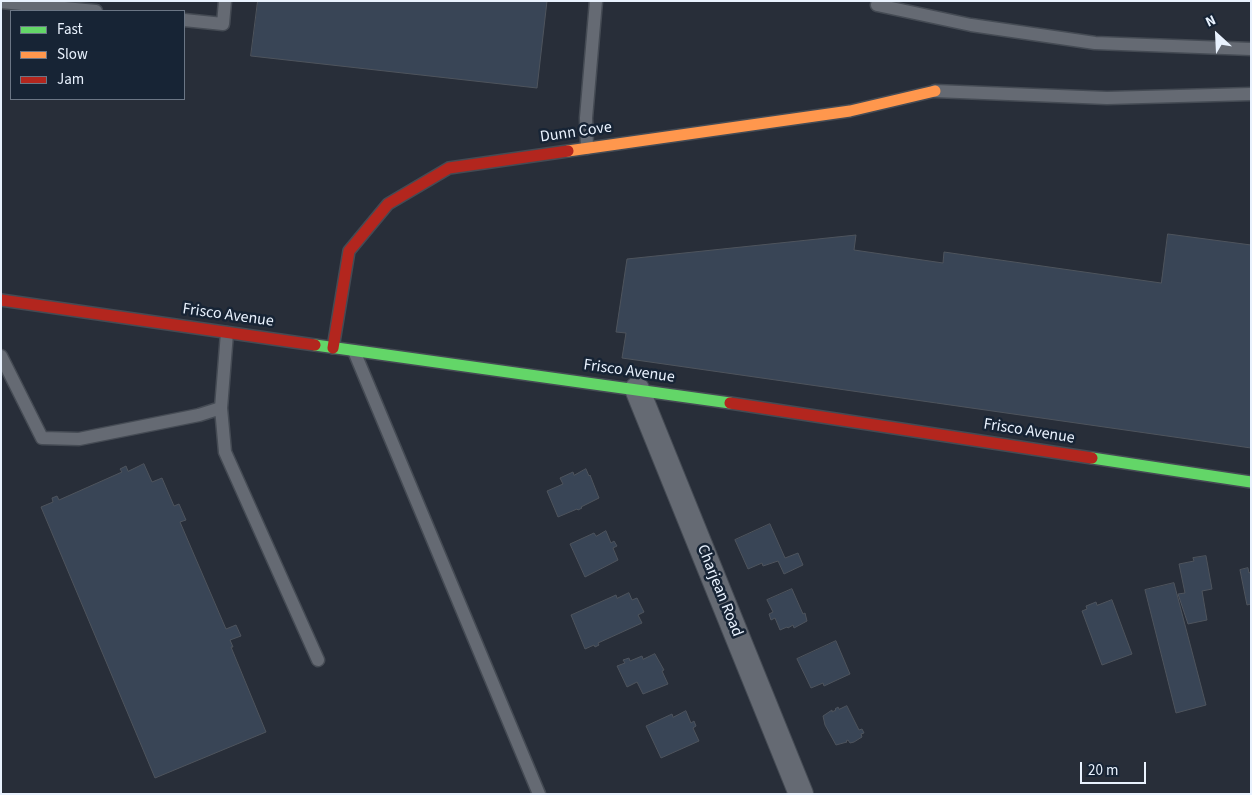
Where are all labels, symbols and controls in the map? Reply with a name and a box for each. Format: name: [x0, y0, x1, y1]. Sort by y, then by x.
legend: [10, 10, 185, 100]
north arrow: [1192, 10, 1242, 60]
text: N: [1202, 10, 1219, 32]
text: Fast: [57, 19, 83, 40]
text: Slow: [57, 44, 88, 65]
text: Jam: [57, 69, 84, 90]
street label: Dunn Cove: [539, 118, 613, 148]
street label: Frisco Avenue: [181, 300, 275, 332]
street label: Frisco Avenue: [582, 356, 676, 388]
street label: Frisco Avenue: [982, 415, 1076, 449]
street label: Charjean Road: [692, 542, 746, 640]
scale bar: [1082, 752, 1148, 784]
text: 20 m: [1088, 760, 1118, 781]

